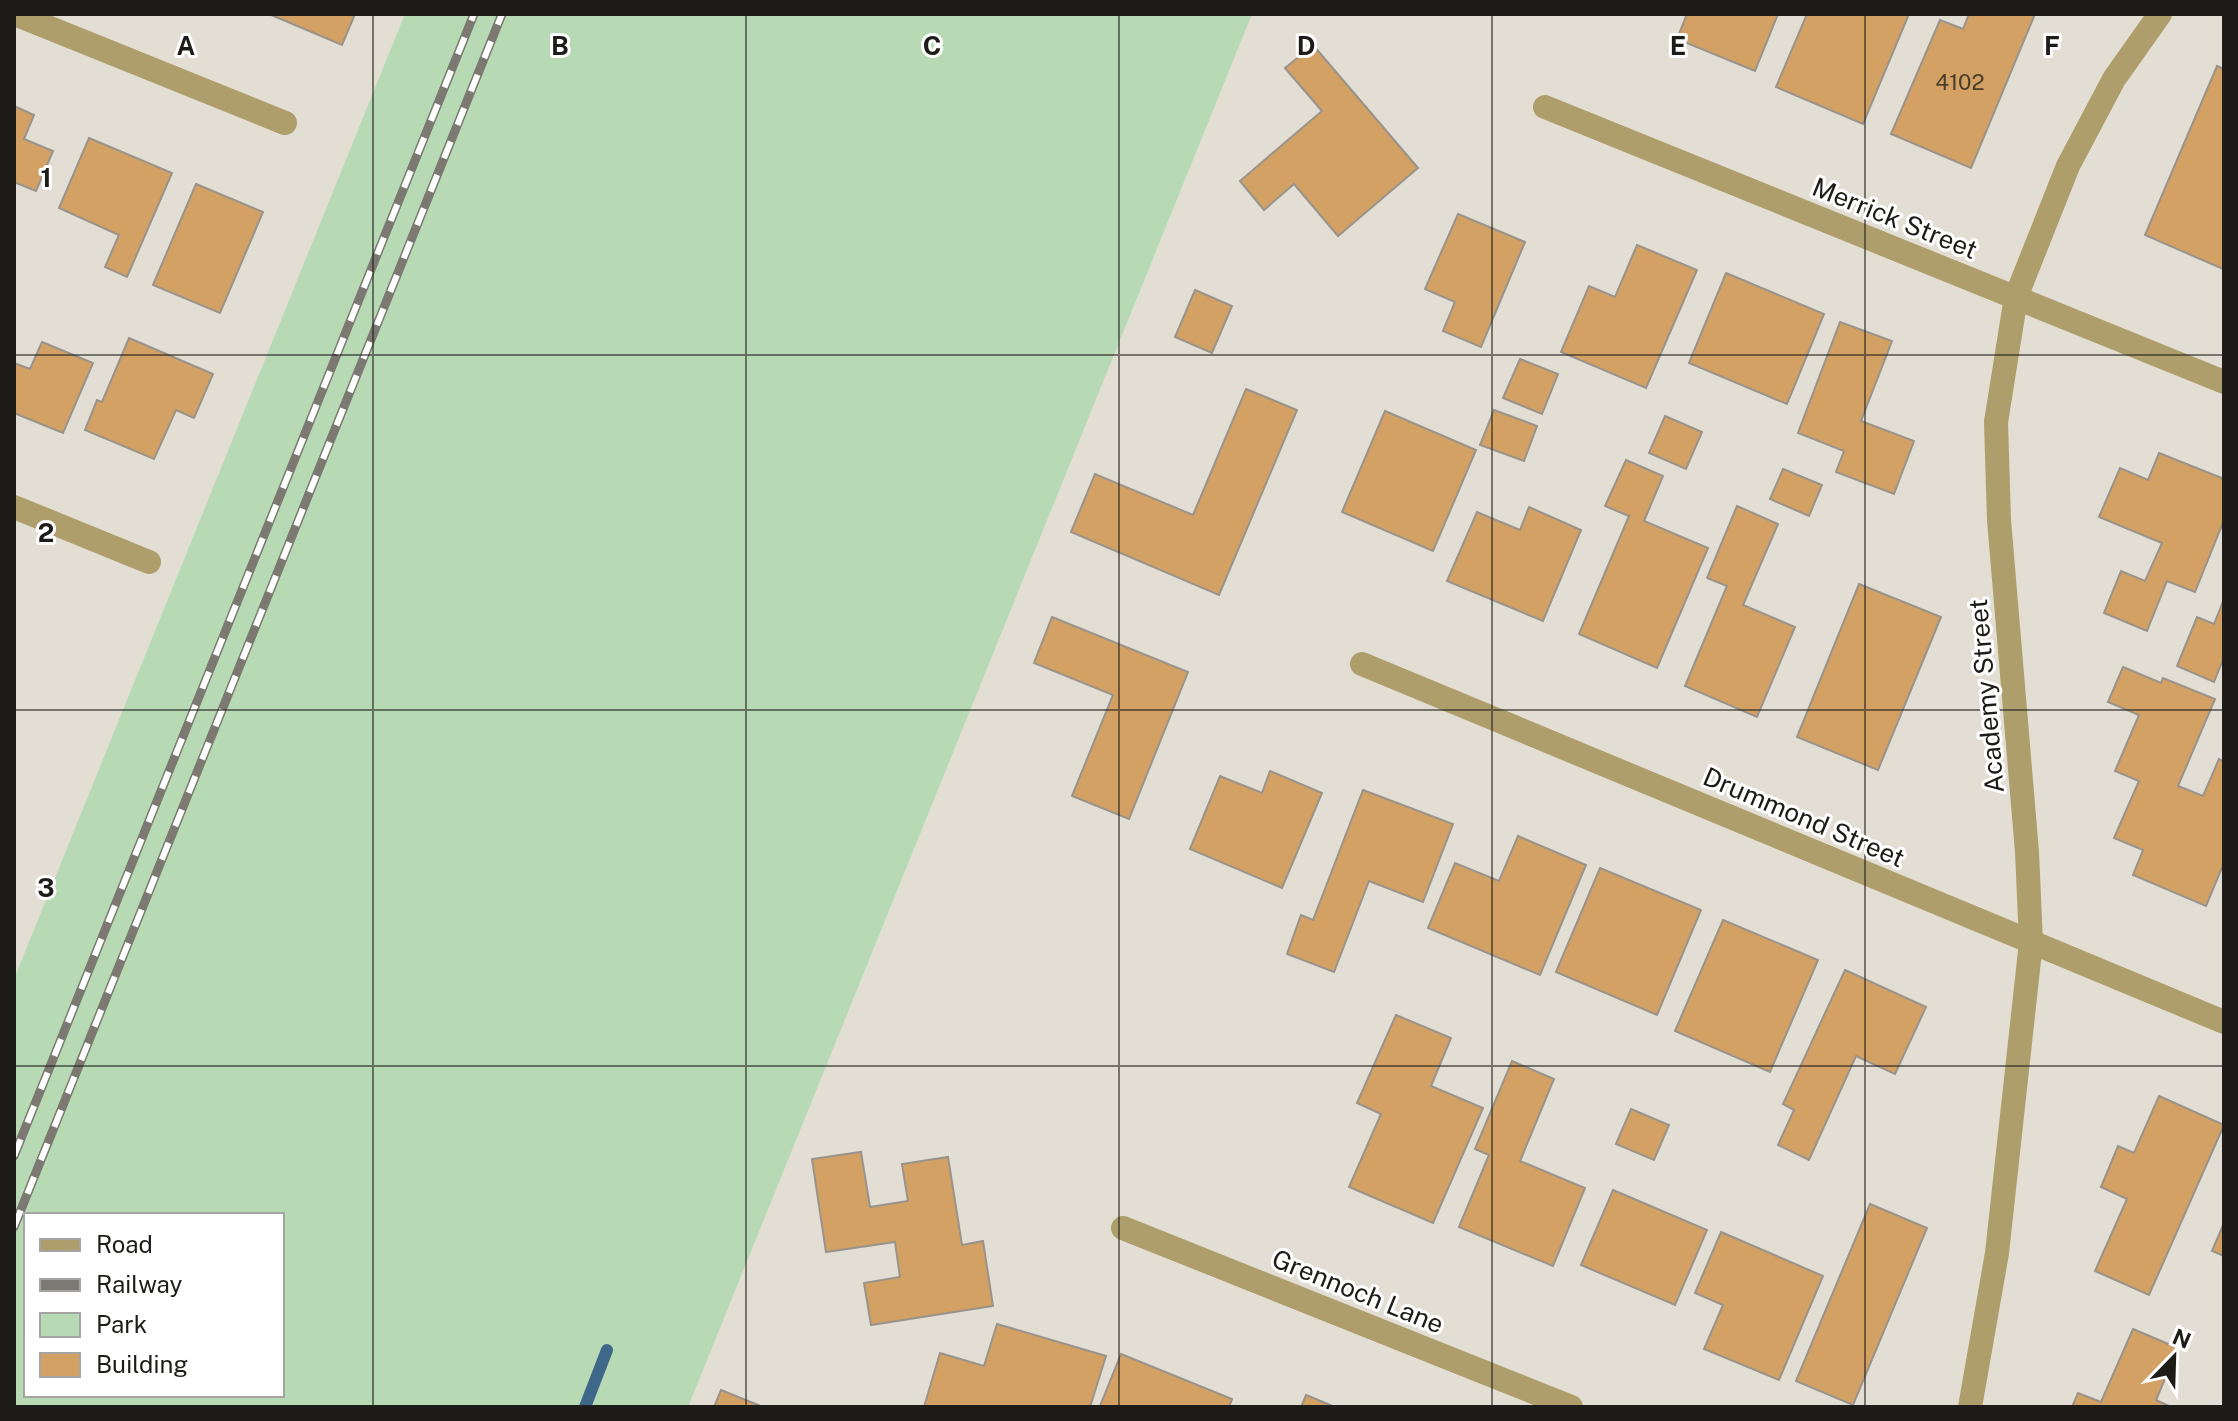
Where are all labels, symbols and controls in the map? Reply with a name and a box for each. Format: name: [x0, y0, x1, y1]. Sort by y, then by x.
text: A: [177, 30, 196, 61]
text: B: [551, 30, 569, 61]
text: C: [923, 30, 941, 61]
text: D: [1297, 30, 1315, 61]
text: E: [1670, 30, 1686, 61]
text: F: [2044, 30, 2060, 61]
house number: 4102: [1935, 69, 1985, 95]
text: 1: [40, 162, 52, 193]
street label: Merrick Street: [1808, 171, 1982, 265]
text: 2: [38, 517, 54, 548]
street label: Academy Street: [1962, 598, 2010, 794]
street label: Drummond Street: [1699, 761, 1909, 873]
text: 3: [37, 872, 55, 903]
legend: [24, 1213, 284, 1397]
text: Road: [96, 1230, 153, 1258]
street label: Grennoch Lane: [1268, 1242, 1448, 1340]
text: Railway: [96, 1270, 182, 1298]
text: Park: [96, 1310, 147, 1338]
north arrow: [2134, 1317, 2214, 1397]
text: N: [2169, 1323, 2195, 1354]
text: Building: [96, 1350, 188, 1378]

